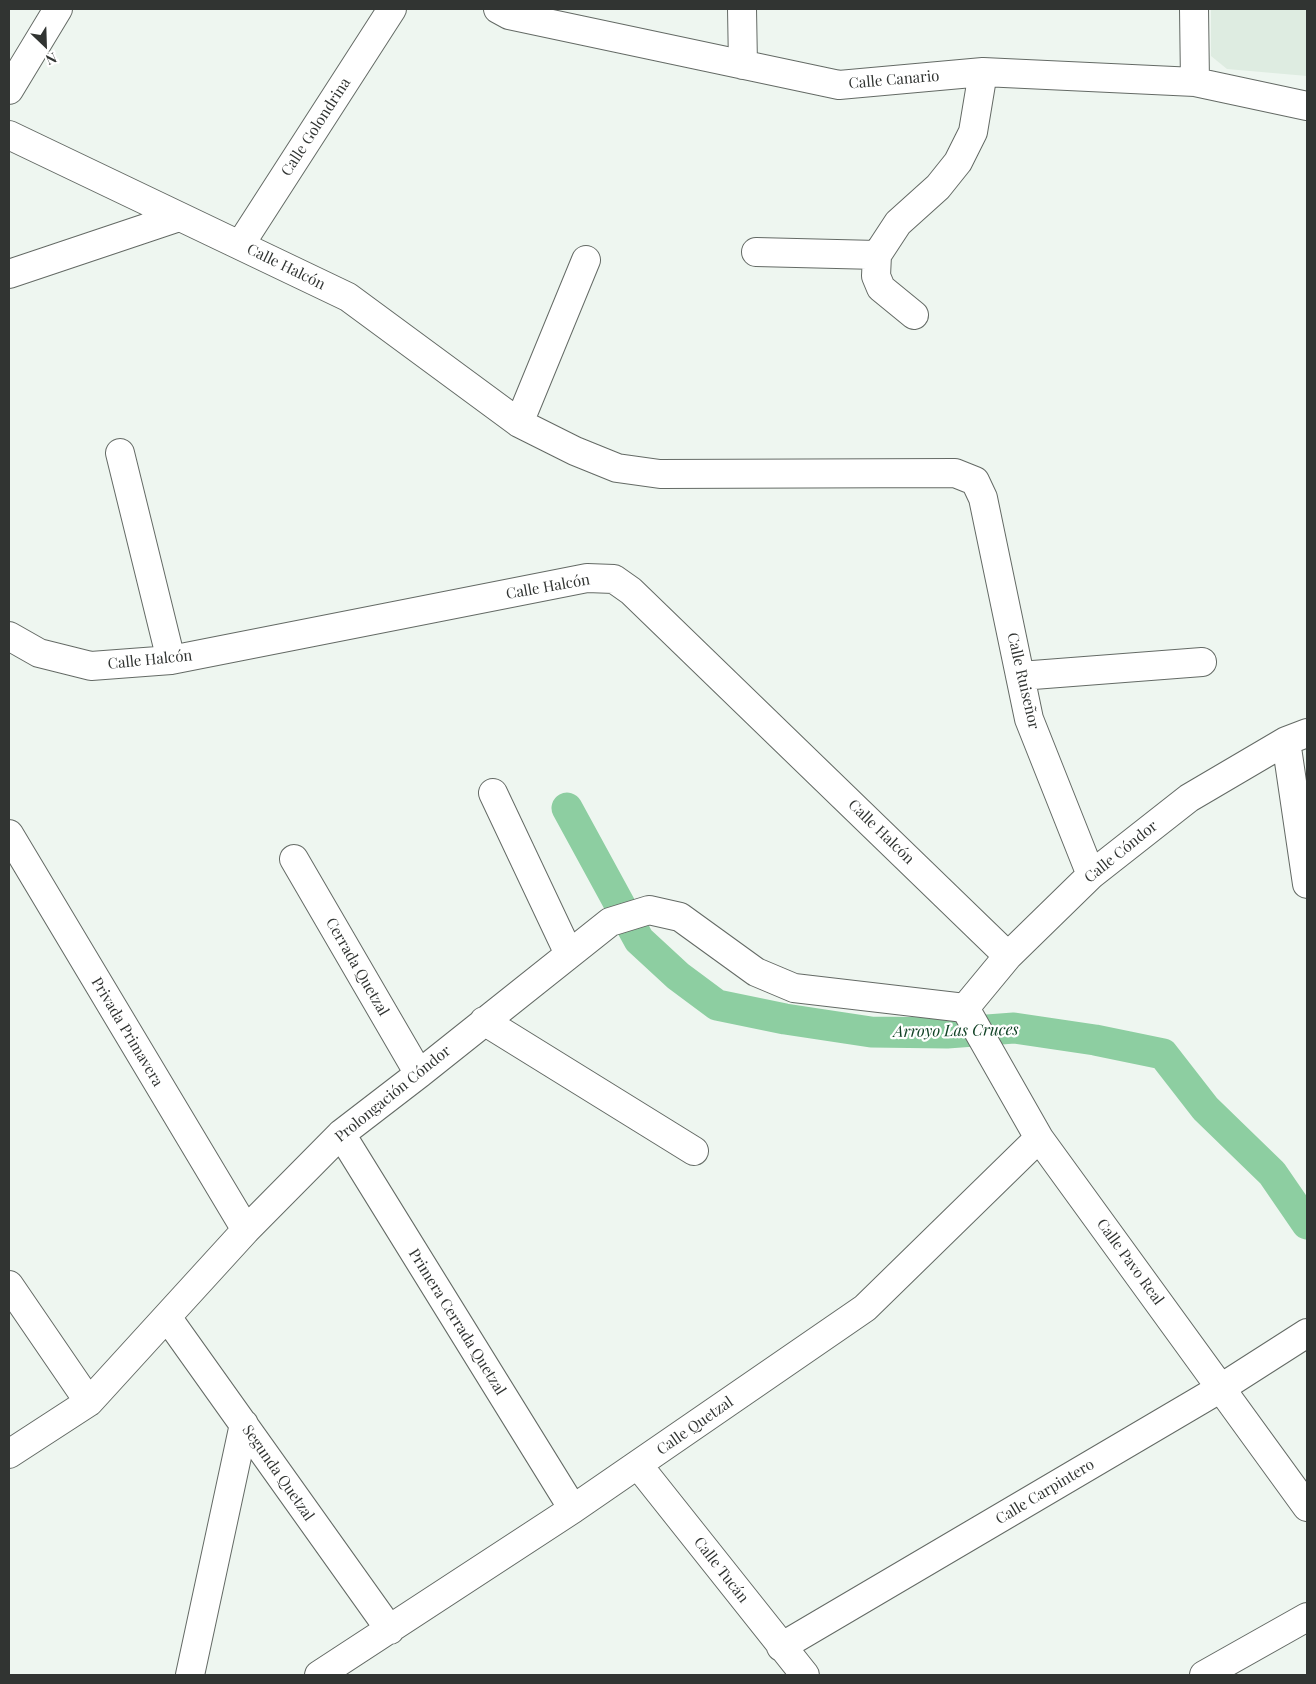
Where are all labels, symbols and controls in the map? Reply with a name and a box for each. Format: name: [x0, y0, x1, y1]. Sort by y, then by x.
north arrow: [20, 20, 70, 70]
text: N: [43, 48, 60, 70]
street label: Calle Canario: [848, 67, 940, 93]
street label: Calle Golondrina: [277, 74, 355, 180]
street label: Calle Halcón: [244, 240, 328, 294]
street label: Calle Halcón: [505, 571, 591, 603]
street label: Calle Ruiseñor: [1003, 631, 1043, 731]
street label: Calle Halcón: [107, 647, 193, 673]
street label: Calle Halcón: [844, 796, 918, 868]
street label: Calle Cóndor: [1081, 817, 1161, 887]
street label: Cerrada Quetzal: [322, 915, 392, 1019]
street label: Privada Primavera: [87, 974, 167, 1090]
water label: Arroyo Las Cruces: [893, 1020, 1019, 1042]
street label: Prolongación Cóndor: [332, 1042, 454, 1146]
street label: Calle Pavo Real: [1093, 1216, 1167, 1308]
street label: Primera Cerrada Quetzal: [405, 1246, 509, 1398]
street label: Calle Quetzal: [653, 1393, 737, 1459]
street label: Segunda Quetzal: [238, 1422, 318, 1524]
street label: Calle Carpintero: [993, 1456, 1097, 1528]
street label: Calle Tucán: [690, 1534, 752, 1606]

